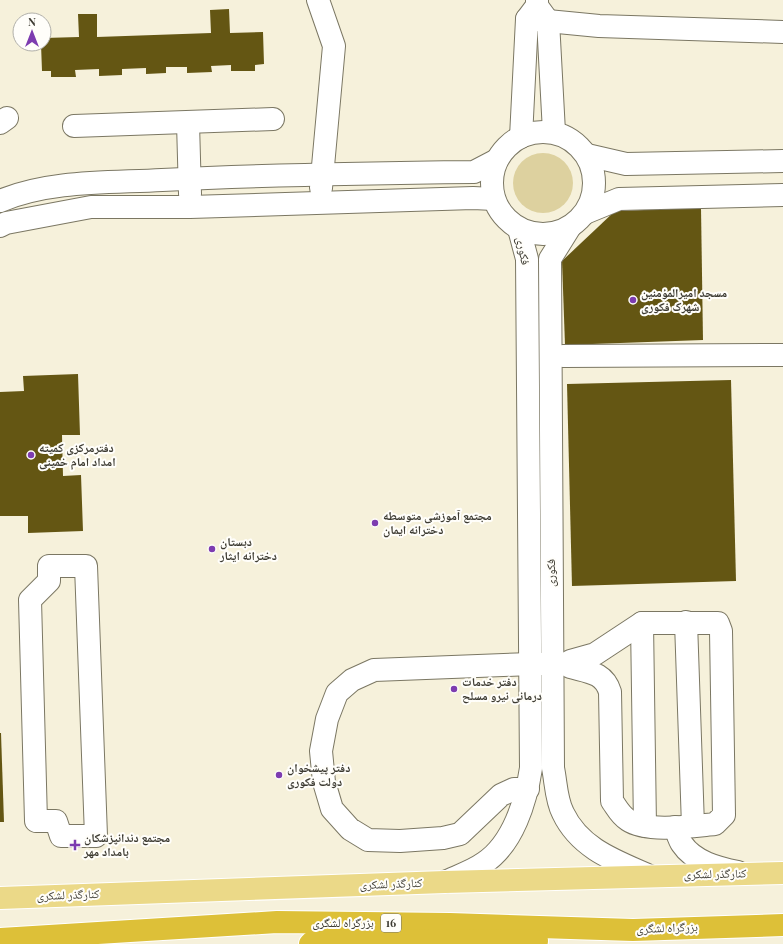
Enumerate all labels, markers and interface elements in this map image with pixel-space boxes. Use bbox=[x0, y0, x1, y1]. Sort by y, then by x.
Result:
north arrow bbox=[12, 12, 52, 52]
text: N bbox=[28, 14, 36, 29]
street label: فکوری bbox=[514, 236, 534, 266]
place label: مسجد امیرالمؤمنین شهرک فکوری bbox=[641, 284, 728, 315]
marker: مسجد امیرالمؤمنین شهرک فکوری bbox=[628, 295, 638, 305]
place label: دفترمرکزی کمیته امداد امام خمینی bbox=[39, 439, 116, 470]
marker: دفترمرکزی کمیته امداد امام خمینی bbox=[26, 450, 36, 460]
place label: مجتمع آموزشی متوسطه دخترانه ایمان bbox=[383, 507, 492, 538]
marker: مجتمع آموزشی متوسطه دخترانه ایمان bbox=[370, 518, 380, 528]
place label: دبستان دخترانه ایثار bbox=[219, 533, 277, 563]
marker: دبستان دخترانه ایثار bbox=[207, 544, 217, 554]
street label: فکوری bbox=[542, 559, 558, 587]
place label: دفتر خدمات درمانی نیرو مسلح bbox=[462, 673, 542, 704]
marker: دفتر خدمات درمانی نیرو مسلح bbox=[449, 684, 459, 694]
place label: دفتر پیشخوان دولت فکوری bbox=[287, 759, 350, 790]
marker: دفتر پیشخوان دولت فکوری bbox=[274, 770, 284, 780]
place label: مجتمع دندانپزشکان بامداد مهر bbox=[83, 829, 170, 859]
marker: مجتمع دندانپزشکان بامداد مهر bbox=[69, 839, 81, 851]
street label: کنارگذر لشکری bbox=[683, 864, 746, 882]
street label: کنارگذر لشکری bbox=[359, 874, 423, 892]
street label: کنارگذر لشکری bbox=[36, 885, 100, 903]
street label: بزرگراه لشگری bbox=[312, 914, 374, 930]
road number: 16 bbox=[381, 914, 401, 932]
street label: بزرگراه لشگری bbox=[636, 918, 698, 936]

